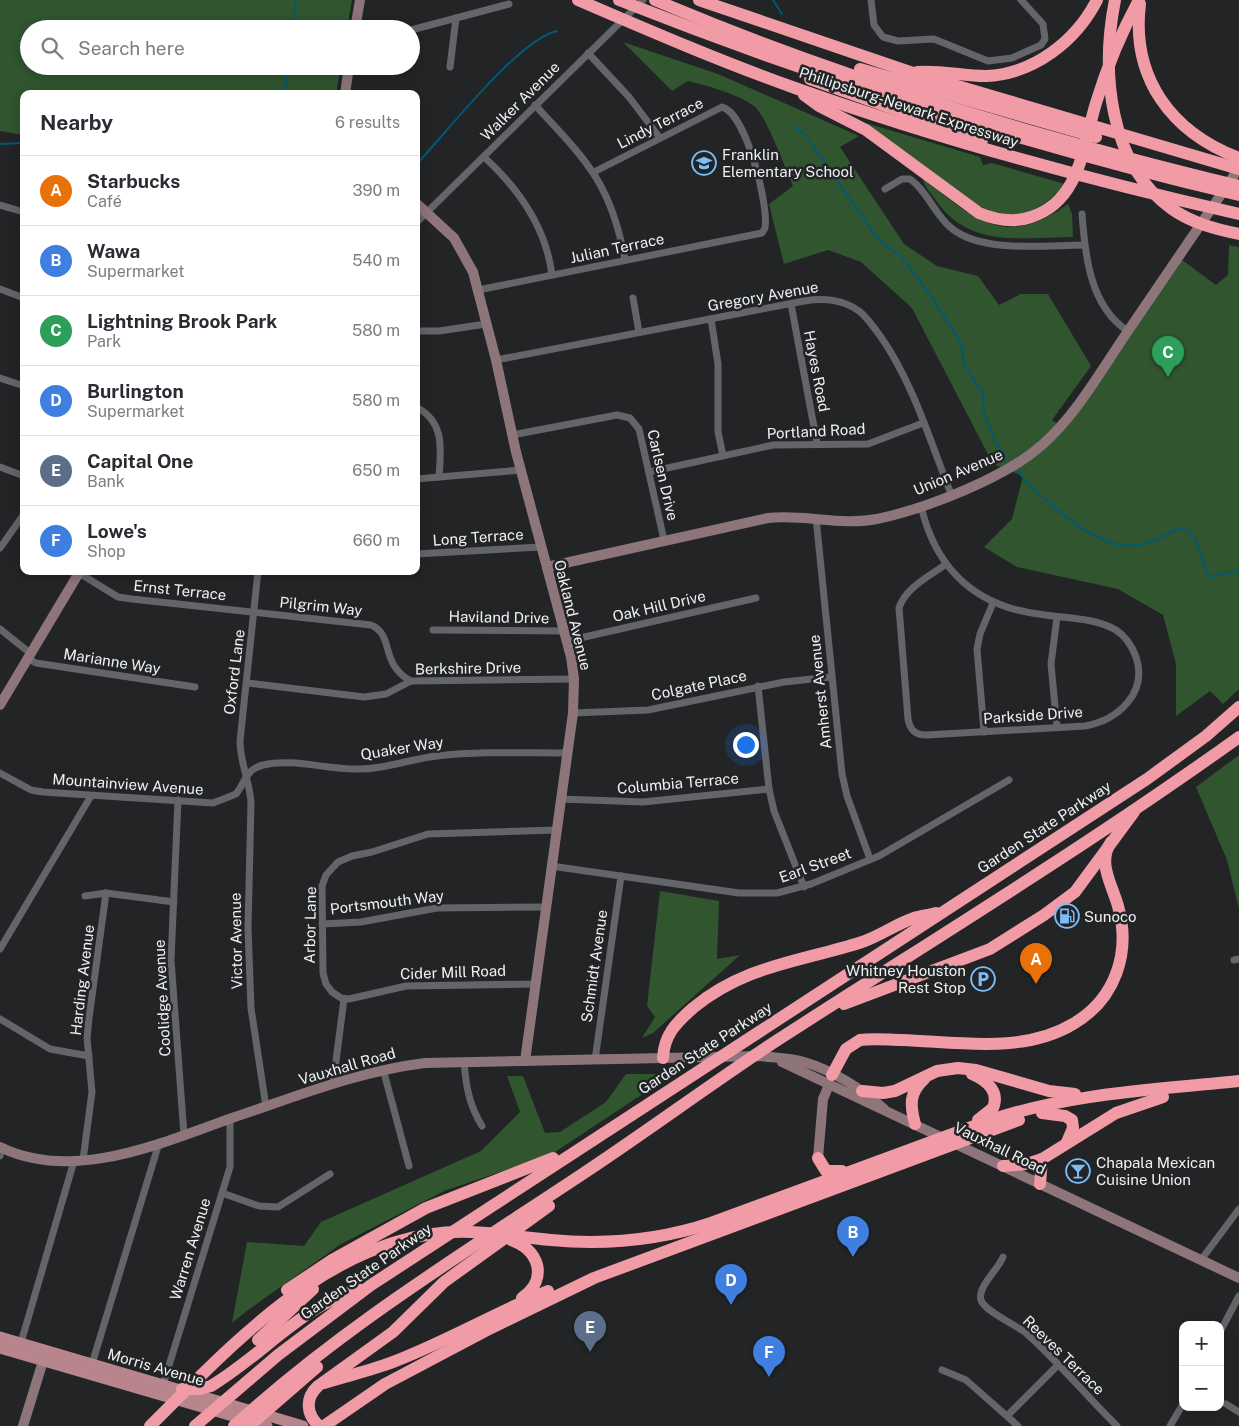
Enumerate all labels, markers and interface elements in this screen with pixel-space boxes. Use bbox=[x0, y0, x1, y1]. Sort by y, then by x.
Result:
search box bbox=[20, 20, 420, 75]
icon: search bbox=[38, 34, 66, 62]
text: Search here bbox=[78, 37, 185, 59]
street label: Walker Avenue bbox=[477, 58, 563, 144]
street label: Phillipsburg-Newark Expressway bbox=[797, 63, 1021, 151]
street label: Lindy Terrace bbox=[614, 94, 706, 152]
text: Nearby bbox=[40, 110, 113, 135]
text: 6 results bbox=[335, 113, 400, 132]
place label: Franklin Elementary School bbox=[722, 146, 854, 180]
school or university icon: Franklin Elementary School bbox=[691, 150, 717, 176]
text: Starbucks bbox=[87, 170, 180, 192]
text: A bbox=[50, 181, 62, 200]
text: 390 m bbox=[353, 181, 400, 200]
text: Café bbox=[87, 192, 122, 211]
street label: Julian Terrace bbox=[568, 230, 666, 266]
text: Wawa bbox=[87, 240, 140, 262]
text: B bbox=[51, 251, 61, 270]
text: 540 m bbox=[352, 251, 400, 270]
text: Supermarket bbox=[87, 262, 184, 281]
street label: Gregory Avenue bbox=[706, 278, 820, 314]
text: Lightning Brook Park bbox=[87, 310, 277, 332]
text: C bbox=[50, 321, 62, 340]
text: 580 m bbox=[352, 321, 400, 340]
street label: Hayes Road bbox=[801, 329, 833, 413]
text: Park bbox=[87, 332, 121, 351]
pin: C bbox=[1152, 336, 1184, 377]
text: Burlington bbox=[87, 380, 184, 402]
text: D bbox=[50, 391, 62, 410]
text: 580 m bbox=[352, 391, 400, 410]
text: Supermarket bbox=[87, 402, 184, 421]
street label: Portland Road bbox=[766, 420, 866, 442]
street label: Carlsen Drive bbox=[644, 428, 682, 522]
street label: Union Avenue bbox=[911, 446, 1005, 498]
text: Capital One bbox=[87, 450, 193, 472]
text: E bbox=[51, 461, 61, 480]
text: 650 m bbox=[352, 461, 400, 480]
text: Bank bbox=[87, 472, 125, 491]
text: Lowe's bbox=[87, 520, 147, 542]
street label: Long Terrace bbox=[432, 525, 524, 549]
text: F bbox=[51, 531, 61, 550]
text: 660 m bbox=[353, 531, 400, 550]
text: Shop bbox=[87, 542, 126, 561]
street label: Oakland Avenue bbox=[551, 558, 595, 672]
street label: Ernst Terrace bbox=[133, 577, 227, 603]
street label: Oak Hill Drive bbox=[611, 587, 707, 625]
street label: Pilgrim Way bbox=[279, 593, 363, 619]
street label: Haviland Drive bbox=[448, 608, 550, 626]
street label: Oxford Lane bbox=[220, 628, 248, 716]
street label: Amherst Avenue bbox=[806, 634, 834, 750]
street label: Marianne Way bbox=[62, 645, 162, 677]
street label: Berkshire Drive bbox=[415, 659, 521, 677]
street label: Colgate Place bbox=[650, 667, 748, 703]
street label: Parkside Drive bbox=[983, 703, 1083, 727]
your location bbox=[733, 732, 759, 758]
street label: Quaker Way bbox=[359, 733, 445, 763]
street label: Columbia Terrace bbox=[616, 769, 740, 797]
street label: Mountainview Avenue bbox=[52, 770, 204, 798]
street label: Garden State Parkway bbox=[974, 777, 1114, 877]
street label: Earl Street bbox=[777, 844, 853, 886]
street label: Arbor Lane bbox=[301, 886, 319, 964]
street label: Portsmouth Way bbox=[329, 887, 445, 917]
street label: Victor Avenue bbox=[227, 892, 245, 990]
fuel station icon: Sunoco bbox=[1054, 903, 1080, 929]
place label: Sunoco bbox=[1084, 908, 1137, 925]
street label: Schmidt Avenue bbox=[578, 909, 610, 1023]
street label: Harding Avenue bbox=[67, 924, 97, 1036]
street label: Coolidge Avenue bbox=[150, 939, 174, 1057]
pin: A bbox=[1020, 943, 1052, 984]
street label: Cider Mill Road bbox=[400, 962, 506, 982]
place label: Whitney Houston Rest Stop bbox=[846, 962, 966, 996]
parking icon: Whitney Houston Rest Stop bbox=[970, 966, 996, 992]
street label: Garden State Parkway bbox=[635, 998, 775, 1098]
street label: Vauxhall Road bbox=[297, 1044, 397, 1088]
street label: Vauxhall Road bbox=[951, 1118, 1049, 1178]
place label: Chapala Mexican Cuisine Union bbox=[1096, 1154, 1215, 1188]
bar icon: Chapala Mexican Cuisine Union bbox=[1065, 1158, 1091, 1184]
street label: Warren Avenue bbox=[166, 1196, 214, 1302]
pin: B bbox=[837, 1216, 869, 1257]
street label: Garden State Parkway bbox=[297, 1219, 435, 1323]
pin: D bbox=[715, 1264, 747, 1305]
pin: E bbox=[574, 1311, 606, 1352]
street label: Reeves Terrace bbox=[1020, 1312, 1108, 1398]
map controls bbox=[1179, 1321, 1224, 1411]
button: + bbox=[1179, 1321, 1224, 1366]
pin: F bbox=[753, 1336, 785, 1377]
street label: Morris Avenue bbox=[106, 1345, 206, 1389]
button: − bbox=[1179, 1366, 1224, 1411]

